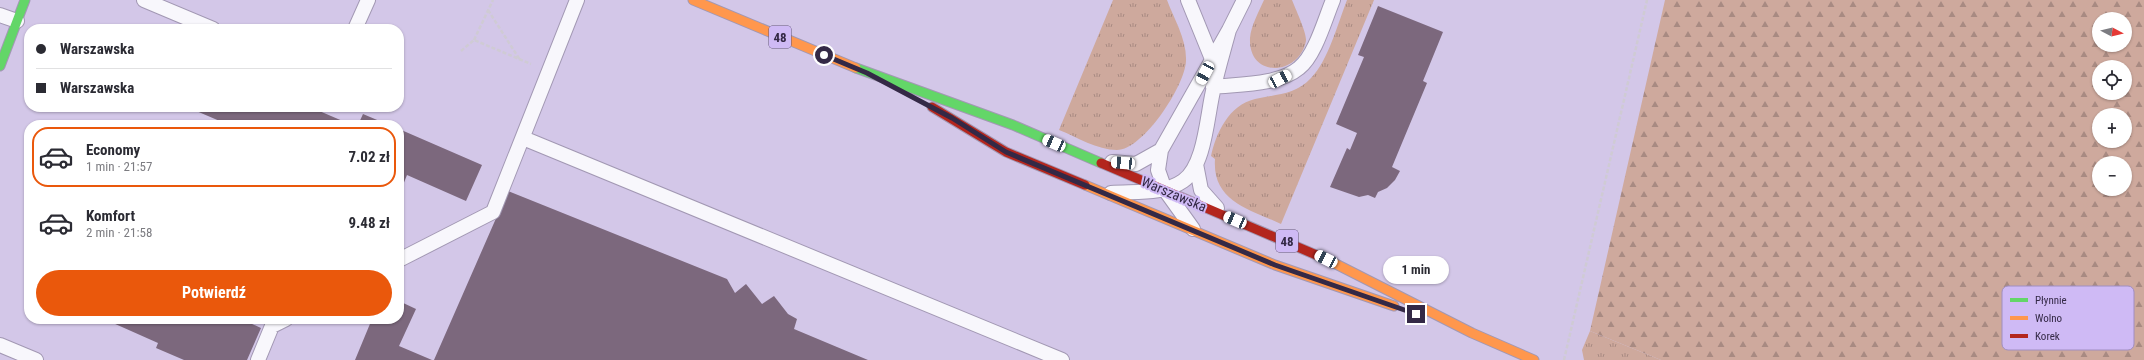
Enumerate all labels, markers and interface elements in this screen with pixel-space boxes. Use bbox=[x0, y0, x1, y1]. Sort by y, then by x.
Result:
north arrow bbox=[2092, 12, 2132, 52]
map controls bbox=[2092, 12, 2132, 196]
road number: 48 bbox=[769, 26, 791, 48]
text: Warszawska bbox=[60, 40, 134, 58]
route start bbox=[815, 46, 833, 64]
car bbox=[1194, 60, 1216, 86]
button: locate bbox=[2092, 60, 2132, 100]
car bbox=[1267, 68, 1293, 90]
text: Warszawska bbox=[60, 79, 134, 97]
button: + bbox=[2092, 108, 2132, 148]
car bbox=[1041, 133, 1067, 153]
icon: car bbox=[38, 139, 74, 175]
text: Economy bbox=[86, 141, 140, 159]
text: 7.02 zł bbox=[348, 148, 390, 166]
car bbox=[1111, 156, 1135, 170]
button: − bbox=[2092, 156, 2132, 196]
text: 1 min · 21:57 bbox=[86, 159, 152, 174]
street label: Warszawska bbox=[1139, 173, 1209, 215]
icon: car bbox=[38, 205, 74, 241]
text: Komfort bbox=[86, 207, 135, 225]
car bbox=[1222, 210, 1248, 230]
text: 9.48 zł bbox=[348, 214, 390, 232]
text: 2 min · 21:58 bbox=[86, 225, 152, 240]
road number: 48 bbox=[1276, 230, 1298, 252]
car bbox=[1313, 248, 1339, 270]
callout: 1 min bbox=[1383, 256, 1449, 284]
text: 1 min bbox=[1402, 262, 1430, 277]
button: Potwierdź bbox=[36, 270, 392, 316]
legend bbox=[2002, 286, 2134, 350]
text: Płynnie bbox=[2035, 294, 2067, 307]
route end bbox=[1407, 305, 1425, 323]
text: Wolno bbox=[2035, 312, 2063, 325]
text: Korek bbox=[2035, 330, 2060, 343]

